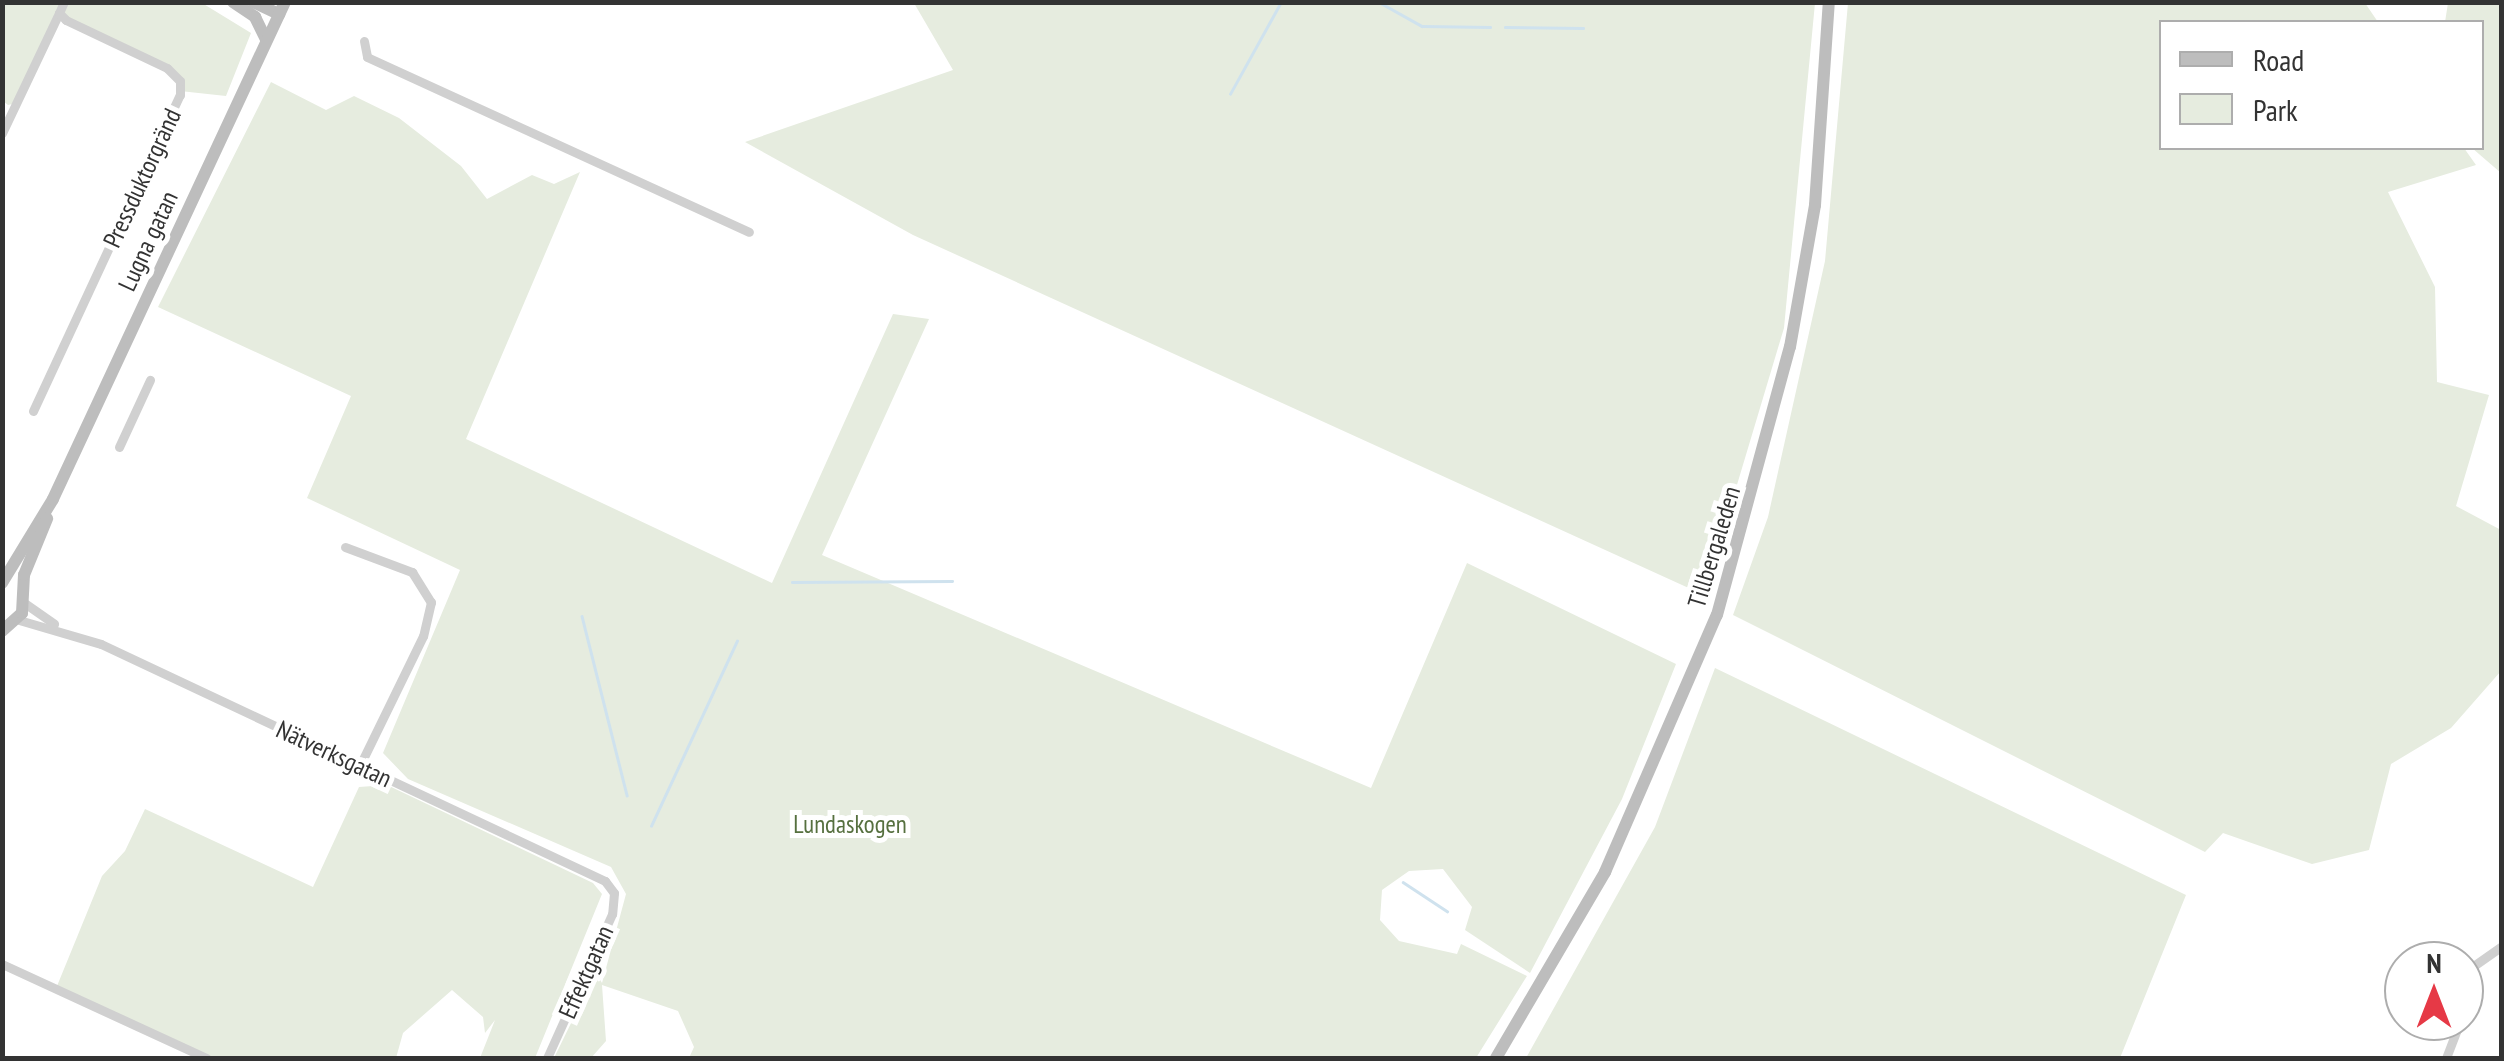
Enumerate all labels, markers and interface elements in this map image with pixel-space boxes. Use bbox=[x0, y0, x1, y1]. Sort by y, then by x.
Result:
legend bbox=[2159, 20, 2484, 150]
text: Road bbox=[2253, 40, 2304, 79]
text: Park bbox=[2253, 90, 2298, 129]
street label: Pressduktorgränd bbox=[97, 104, 187, 252]
street label: Lugna gatan bbox=[112, 186, 184, 296]
street label: Tillbergaleden bbox=[1681, 483, 1747, 611]
street label: Nätverksgatan bbox=[272, 714, 396, 794]
park label: Lundaskogen bbox=[793, 809, 907, 839]
street label: Effektgatan bbox=[552, 921, 620, 1023]
north arrow bbox=[2384, 941, 2484, 1041]
text: N bbox=[2426, 944, 2442, 981]

